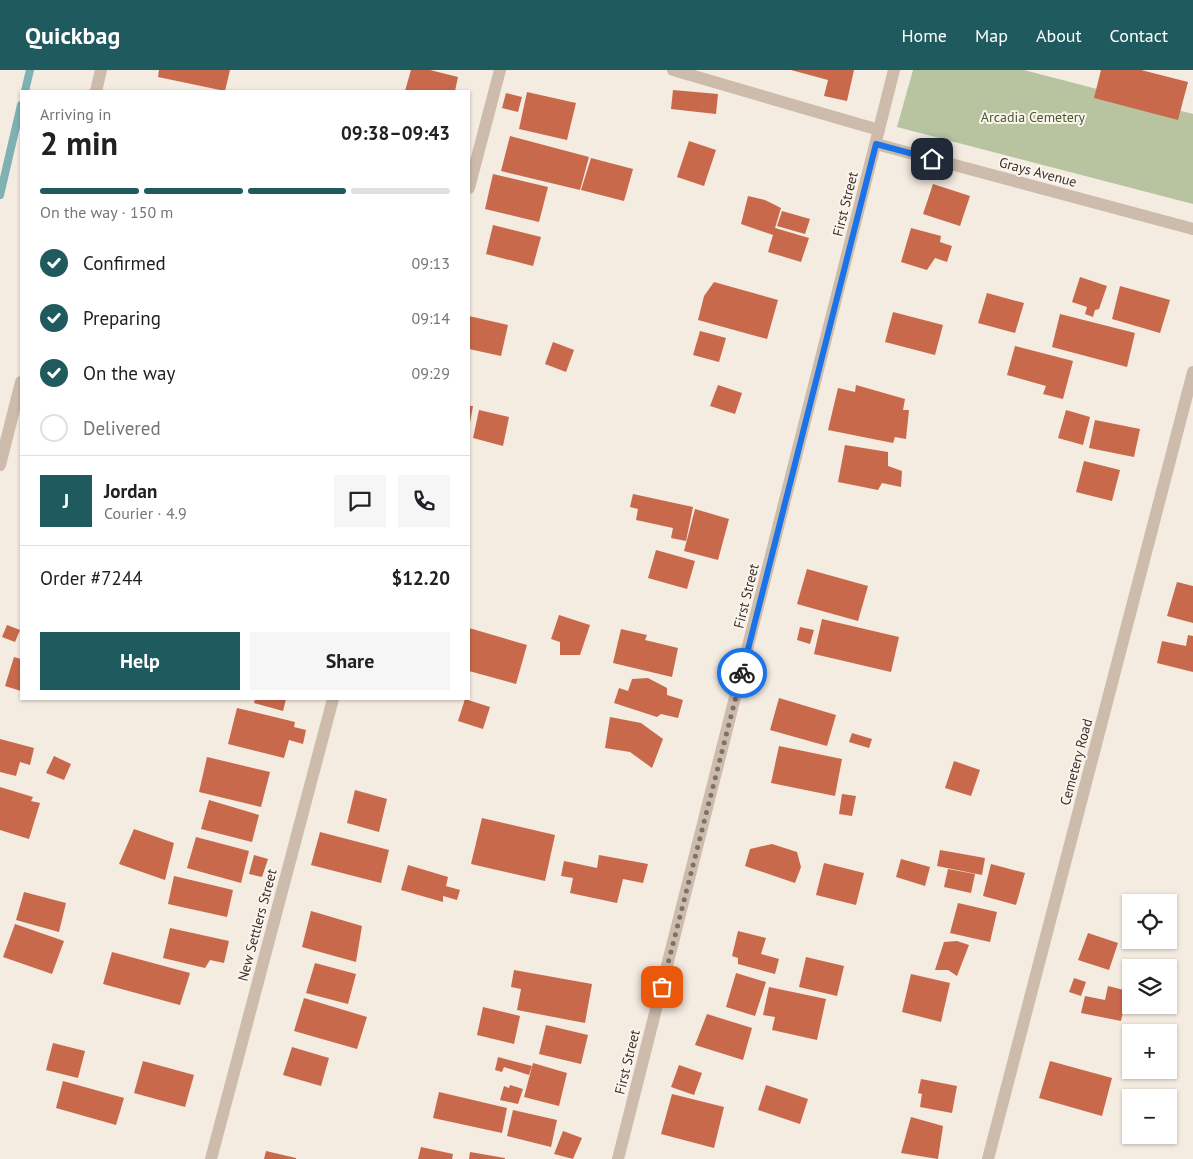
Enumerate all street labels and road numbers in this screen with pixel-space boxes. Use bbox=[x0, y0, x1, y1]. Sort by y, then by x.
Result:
street label: Grays Avenue bbox=[997, 153, 1079, 191]
street label: First Street bbox=[828, 170, 862, 238]
street label: First Street bbox=[729, 562, 763, 630]
street label: Cemetery Road bbox=[1056, 717, 1096, 807]
street label: New Settlers Street bbox=[233, 867, 281, 983]
street label: First Street bbox=[610, 1028, 644, 1096]

